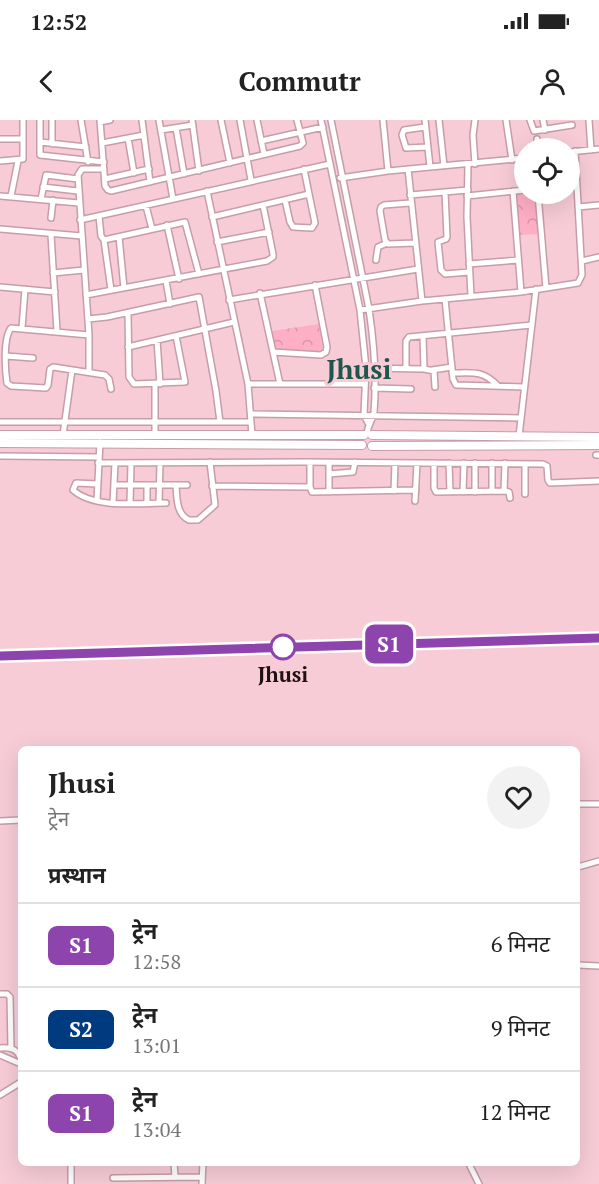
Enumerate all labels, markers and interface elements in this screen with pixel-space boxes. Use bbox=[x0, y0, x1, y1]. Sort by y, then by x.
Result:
text: 12:52 bbox=[30, 7, 87, 36]
text: Commutr bbox=[238, 63, 361, 99]
icon: back bbox=[30, 65, 63, 98]
icon: person bbox=[536, 65, 569, 98]
map controls bbox=[514, 138, 580, 204]
button: locate bbox=[514, 138, 580, 204]
district label: Jhusi bbox=[326, 351, 392, 387]
line badge: S1 bbox=[362, 624, 416, 664]
text: S1 bbox=[377, 630, 401, 658]
marker: Jhusi bbox=[270, 634, 296, 660]
place label: Jhusi bbox=[258, 660, 308, 688]
text: Jhusi bbox=[48, 764, 116, 801]
button: heart bbox=[487, 766, 550, 829]
text: ट्रेन bbox=[48, 805, 69, 832]
text: प्रस्थान bbox=[48, 860, 106, 889]
text: ट्रेन bbox=[132, 916, 157, 945]
text: 6 मिनट bbox=[491, 929, 550, 958]
text: S1 bbox=[69, 931, 93, 959]
text: 12:58 bbox=[132, 948, 181, 975]
text: ट्रेन bbox=[132, 1000, 157, 1029]
text: 9 मिनट bbox=[491, 1013, 550, 1042]
text: S2 bbox=[69, 1015, 93, 1043]
text: 13:01 bbox=[132, 1032, 181, 1059]
text: ट्रेन bbox=[132, 1084, 157, 1113]
text: 12 मिनट bbox=[479, 1097, 550, 1126]
text: S1 bbox=[69, 1099, 93, 1127]
text: 13:04 bbox=[132, 1116, 181, 1143]

